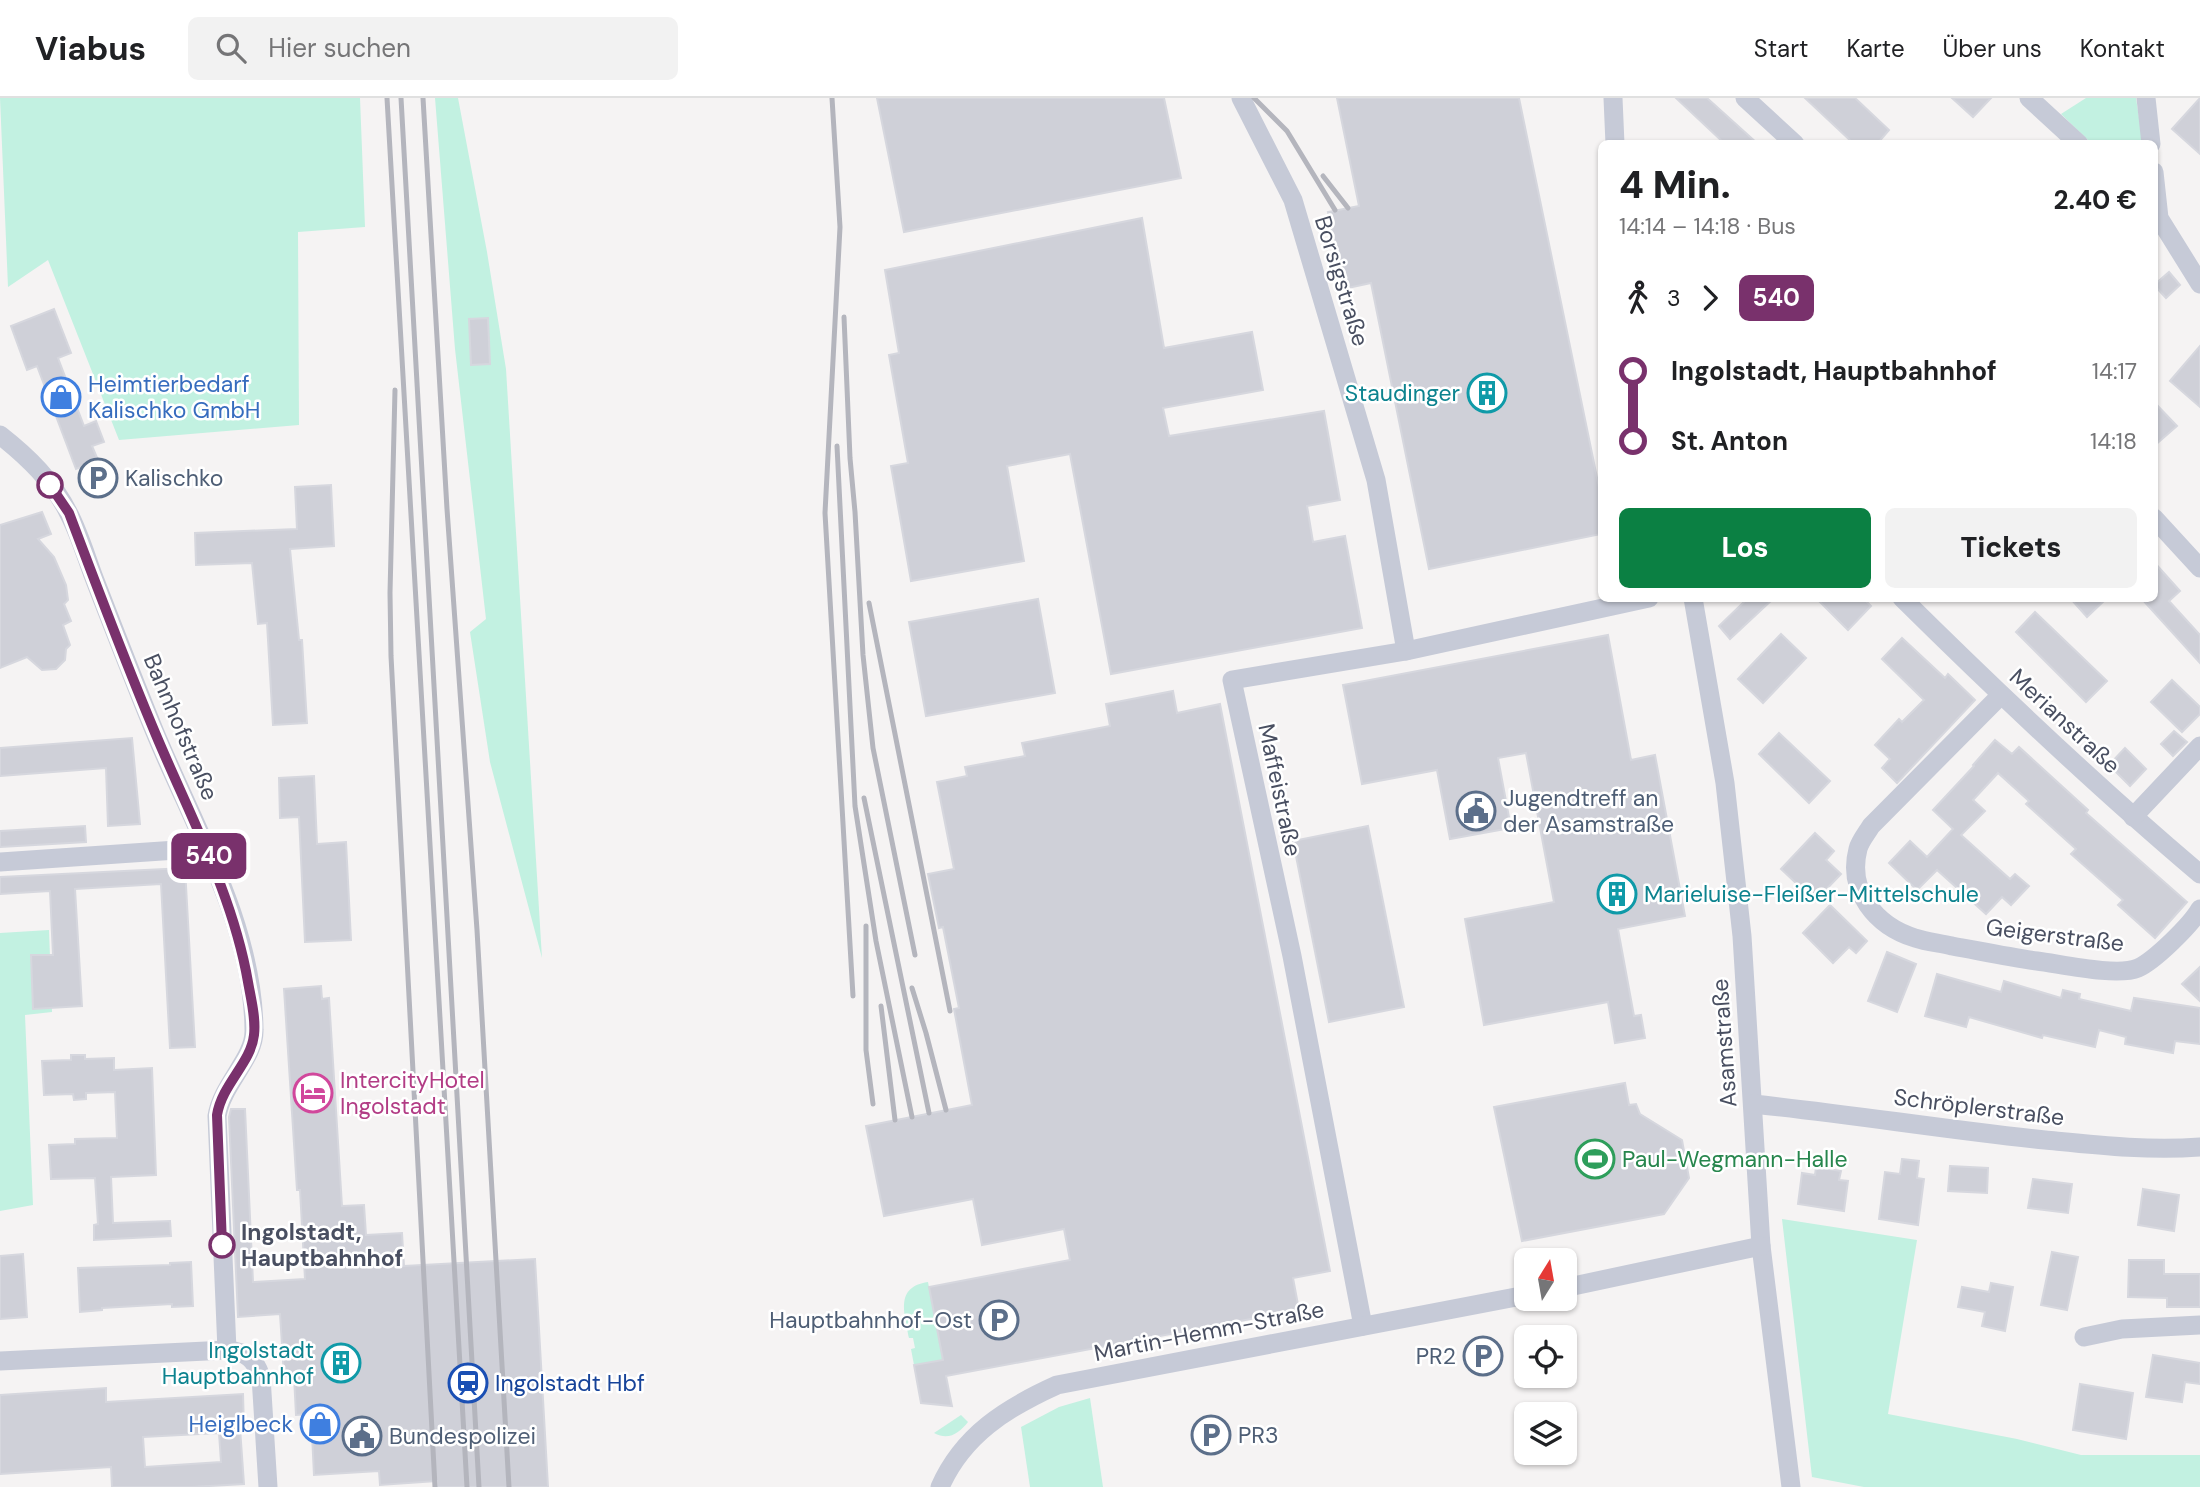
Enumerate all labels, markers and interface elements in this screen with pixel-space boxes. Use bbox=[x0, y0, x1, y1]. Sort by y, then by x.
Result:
search box bbox=[188, 17, 678, 80]
text: Viabus bbox=[35, 27, 146, 70]
icon: search bbox=[212, 29, 250, 67]
text: Hier suchen bbox=[268, 31, 411, 65]
text: Start bbox=[1754, 33, 1808, 64]
text: Karte bbox=[1846, 33, 1905, 64]
text: Über uns bbox=[1943, 33, 2042, 64]
text: Kontakt bbox=[2080, 33, 2165, 64]
text: 4 Min. bbox=[1619, 160, 1730, 210]
text: 2.40 € bbox=[2054, 183, 2137, 217]
text: 14:14 – 14:18 · Bus bbox=[1619, 211, 1796, 241]
street label: Borsigstraße bbox=[1308, 212, 1376, 350]
icon: walk bbox=[1619, 279, 1657, 317]
icon: forward bbox=[1691, 279, 1729, 317]
text: 540 bbox=[1753, 282, 1800, 313]
text: 3 bbox=[1667, 283, 1681, 313]
text: Ingolstadt, Hauptbahnhof bbox=[1671, 354, 1997, 388]
text: 14:17 bbox=[2092, 356, 2137, 386]
place label: Heimtierbedarf Kalischko GmbH bbox=[88, 369, 261, 425]
building icon: Staudinger bbox=[1466, 372, 1508, 414]
shop icon: Heimtierbedarf Kalischko GmbH bbox=[40, 376, 82, 418]
place label: Staudinger bbox=[1345, 378, 1460, 408]
text: St. Anton bbox=[1671, 424, 1788, 458]
text: 14:18 bbox=[2090, 426, 2137, 456]
parking icon: Kalischko bbox=[77, 457, 119, 499]
place label: Kalischko bbox=[125, 463, 223, 493]
unlabelled marker bbox=[37, 472, 63, 498]
button: Los bbox=[1619, 508, 1871, 588]
button: Tickets bbox=[1885, 508, 2137, 588]
street label: Bahnhofstraße bbox=[137, 649, 225, 805]
street label: Merianstraße bbox=[2003, 662, 2127, 780]
street label: Maffeistraße bbox=[1251, 721, 1309, 859]
place label: Jugendtreff an der Asamstraße bbox=[1503, 783, 1674, 839]
public building icon: Jugendtreff an der Asamstraße bbox=[1455, 790, 1497, 832]
line badge: 540 bbox=[169, 833, 249, 879]
text: 540 bbox=[185, 840, 233, 871]
building icon: Marieluise-Fleißer-Mittelschule bbox=[1596, 873, 1638, 915]
place label: Marieluise-Fleißer-Mittelschule bbox=[1644, 879, 1979, 909]
street label: Geigerstraße bbox=[1984, 912, 2126, 958]
street label: Asamstraße bbox=[1705, 978, 1743, 1108]
place label: IntercityHotel Ingolstadt bbox=[340, 1065, 485, 1121]
hotel icon: IntercityHotel Ingolstadt bbox=[292, 1072, 334, 1114]
street label: Schröplerstraße bbox=[1892, 1082, 2066, 1132]
sports icon: Paul-Wegmann-Halle bbox=[1574, 1138, 1616, 1180]
place label: Paul-Wegmann-Halle bbox=[1622, 1144, 1847, 1174]
place label: Ingolstadt, Hauptbahnhof bbox=[241, 1217, 403, 1273]
marker: Ingolstadt, Hauptbahnhof bbox=[209, 1232, 235, 1258]
north arrow bbox=[1514, 1248, 1577, 1311]
map controls bbox=[1514, 1248, 1577, 1465]
street label: Martin-Hemm-Straße bbox=[1091, 1294, 1327, 1368]
parking icon: Hauptbahnhof-Ost bbox=[978, 1299, 1020, 1341]
place label: Hauptbahnhof-Ost bbox=[769, 1305, 972, 1335]
button: locate bbox=[1514, 1325, 1577, 1388]
place label: Ingolstadt Hauptbahnhof bbox=[162, 1335, 314, 1391]
parking icon: PR2 bbox=[1462, 1335, 1504, 1377]
place label: PR2 bbox=[1416, 1341, 1456, 1371]
building icon: Ingolstadt Hauptbahnhof bbox=[320, 1342, 362, 1384]
station icon: Ingolstadt Hbf bbox=[447, 1362, 489, 1404]
place label: Ingolstadt Hbf bbox=[495, 1368, 645, 1398]
button: layers bbox=[1514, 1402, 1577, 1465]
shop icon: Heiglbeck bbox=[299, 1403, 341, 1445]
place label: Heiglbeck bbox=[189, 1409, 293, 1439]
parking icon: PR3 bbox=[1190, 1414, 1232, 1456]
public building icon: Bundespolizei bbox=[341, 1415, 383, 1457]
place label: PR3 bbox=[1238, 1420, 1279, 1450]
place label: Bundespolizei bbox=[389, 1421, 536, 1451]

